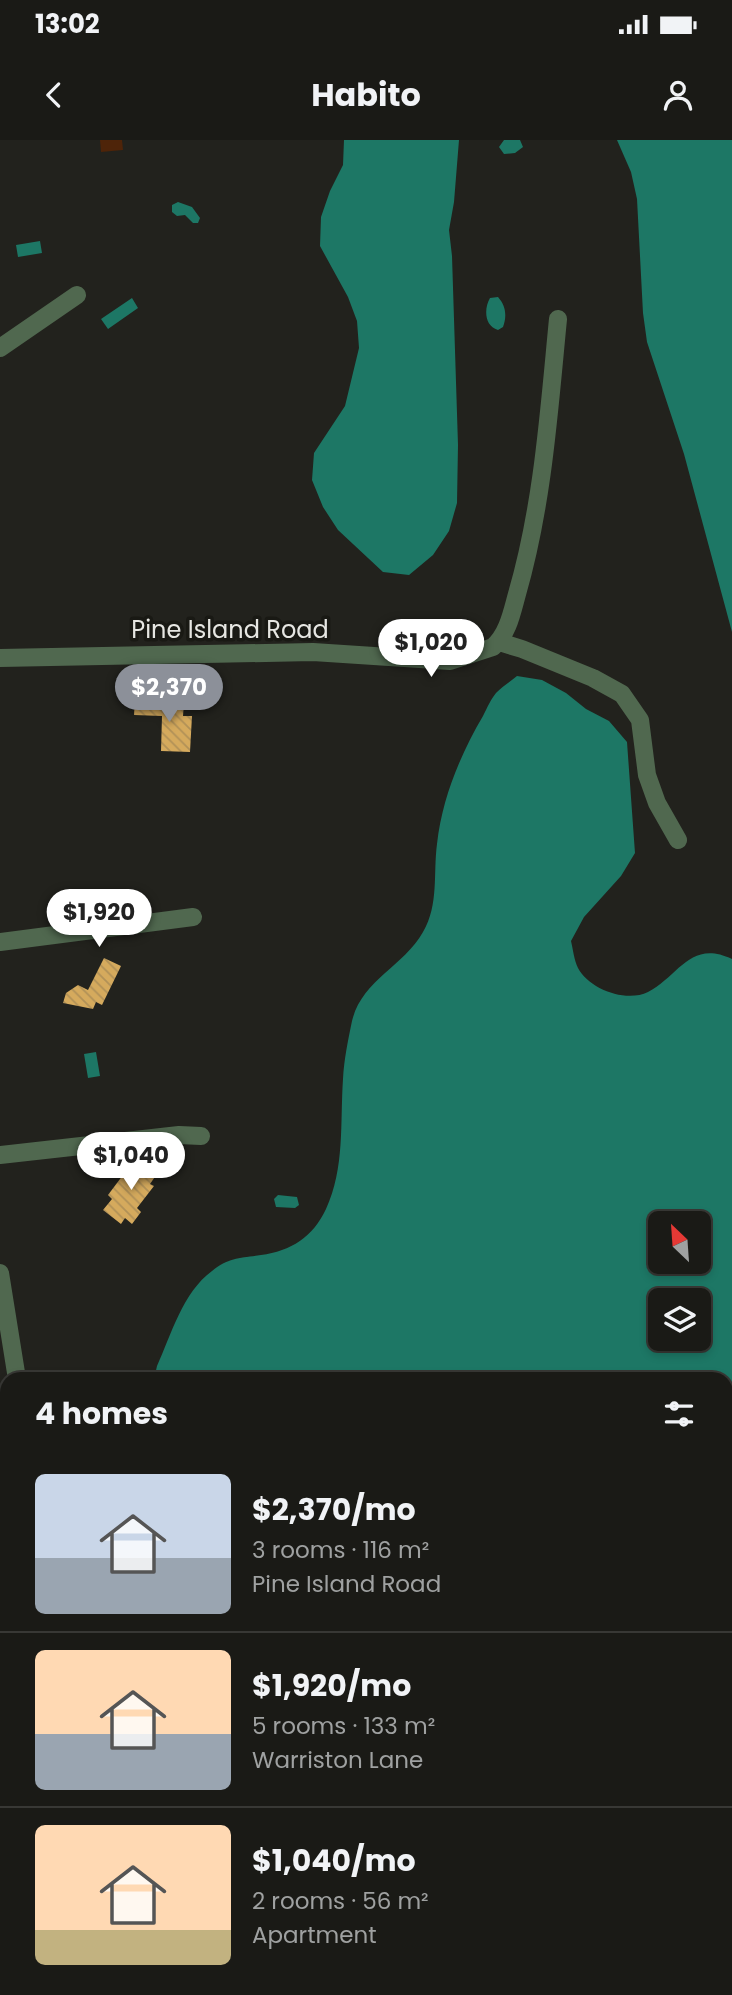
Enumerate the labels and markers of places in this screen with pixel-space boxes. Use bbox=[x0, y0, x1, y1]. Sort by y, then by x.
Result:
pin: $1,020 bbox=[374, 620, 488, 679]
pin: $2,370 bbox=[112, 664, 226, 724]
pin: $1,920 bbox=[42, 890, 156, 949]
pin: $1,040 bbox=[74, 1132, 188, 1192]

